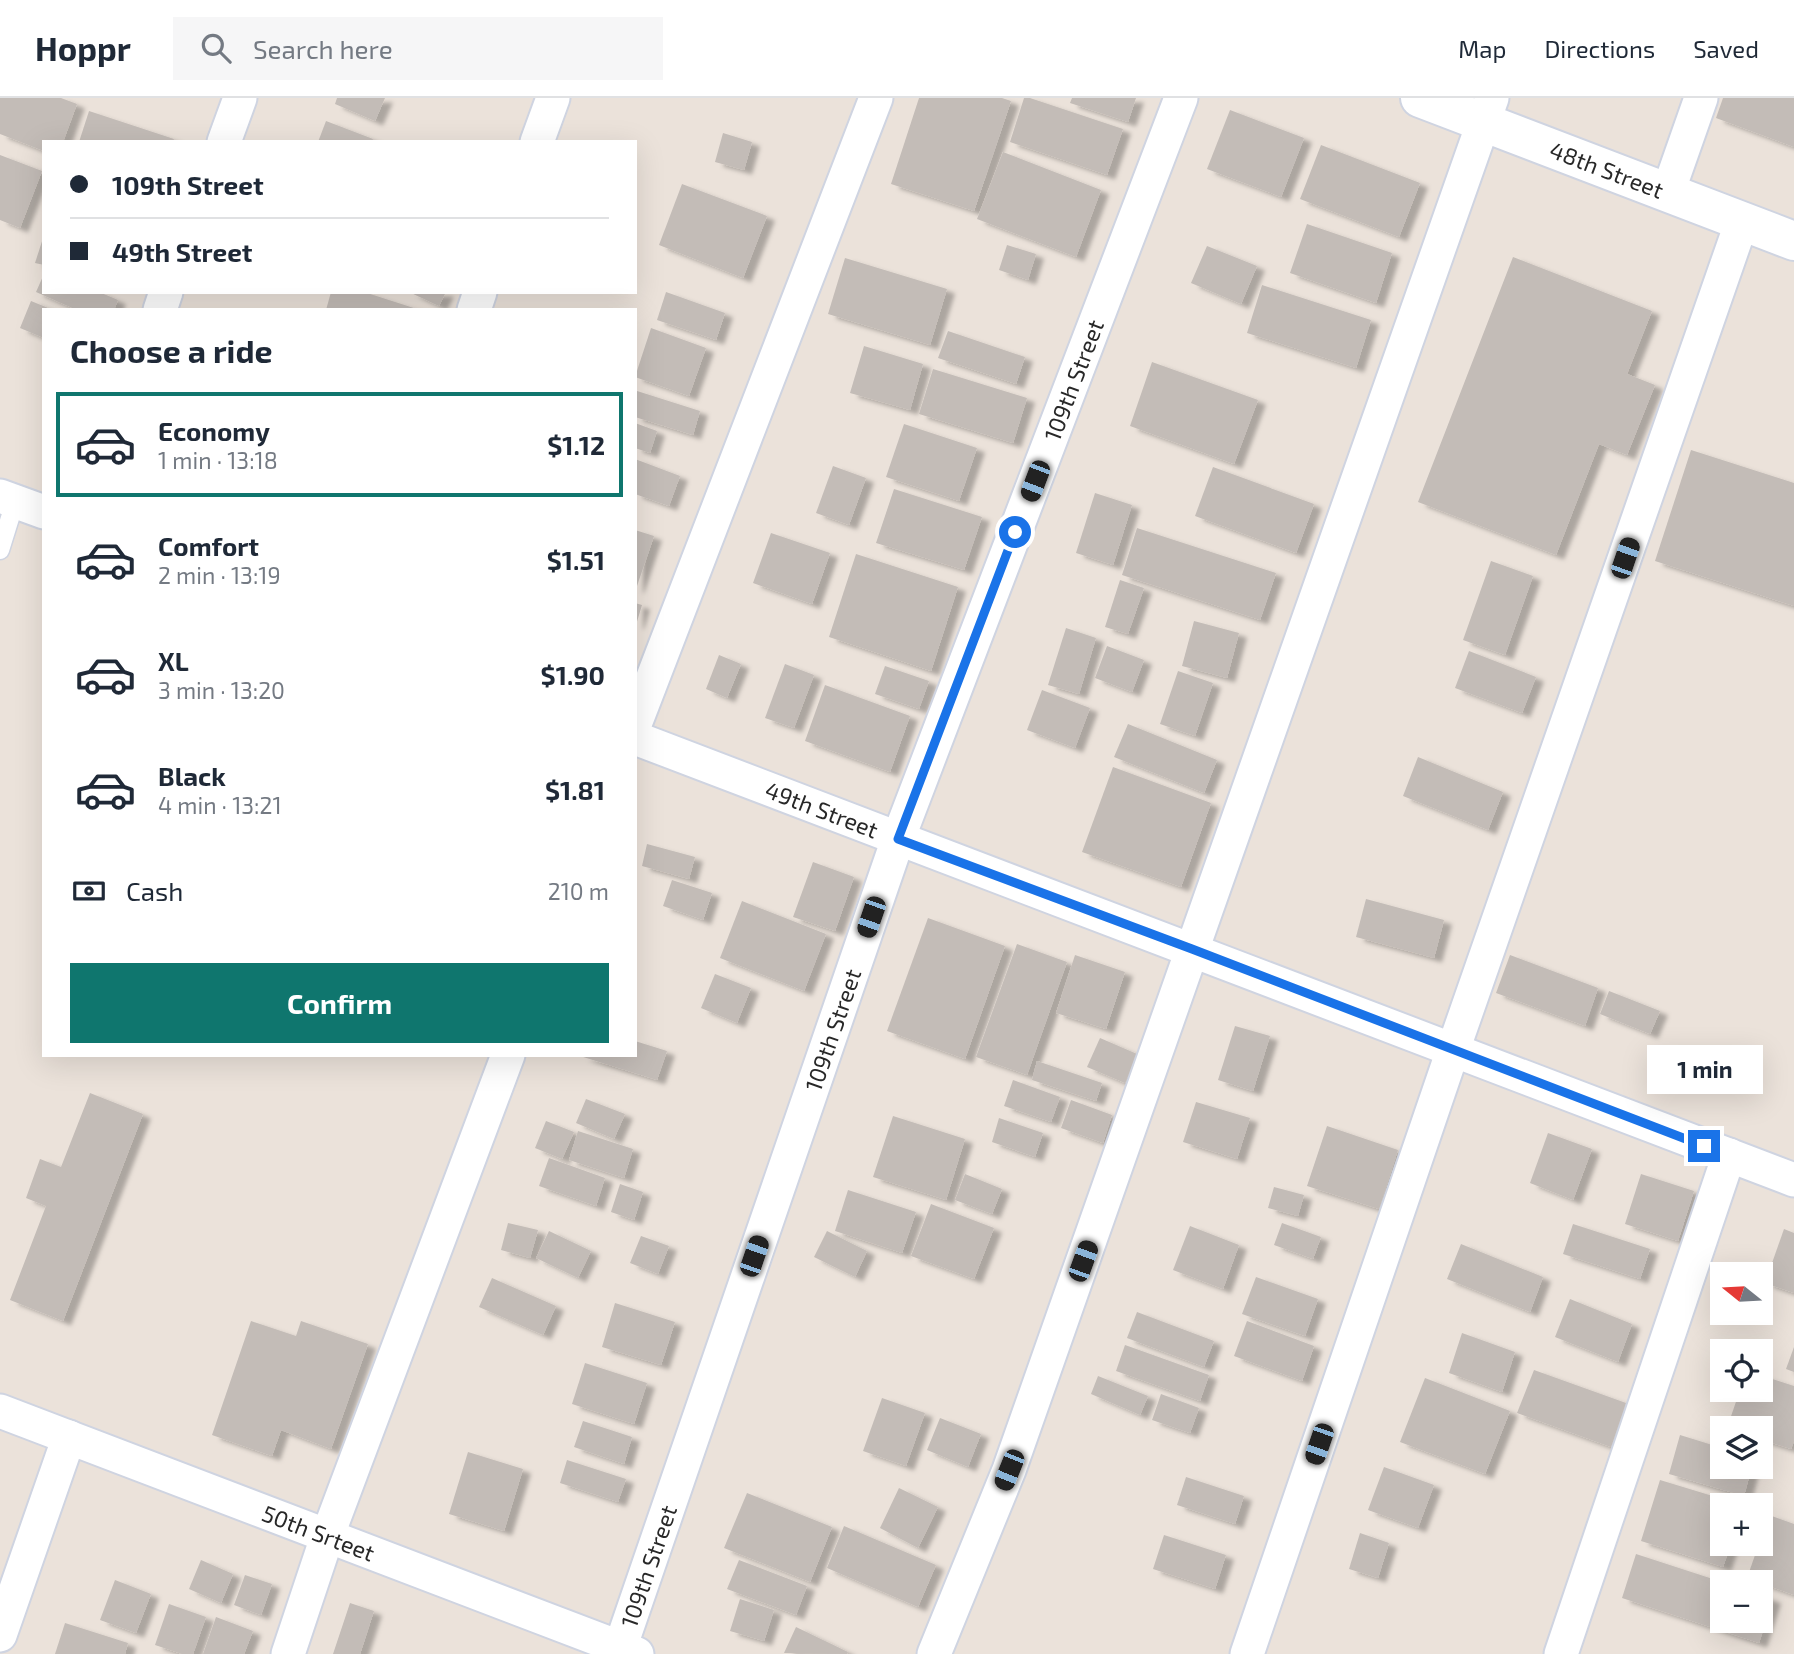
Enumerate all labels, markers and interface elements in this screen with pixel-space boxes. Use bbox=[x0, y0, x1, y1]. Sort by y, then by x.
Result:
search box bbox=[173, 17, 663, 80]
text: Hoppr bbox=[35, 28, 131, 68]
icon: search bbox=[197, 29, 235, 67]
text: Search here bbox=[253, 33, 393, 64]
text: Map bbox=[1458, 34, 1506, 63]
text: Directions bbox=[1544, 34, 1655, 63]
text: Saved bbox=[1693, 34, 1759, 63]
street label: 48th Street bbox=[1546, 135, 1668, 204]
text: 109th Street bbox=[112, 169, 264, 200]
text: 49th Street bbox=[112, 236, 253, 267]
street label: 109th Street bbox=[1037, 315, 1109, 445]
text: Choose a ride bbox=[70, 331, 273, 369]
icon: car bbox=[74, 413, 137, 476]
text: Economy bbox=[158, 415, 270, 446]
text: $1.12 bbox=[547, 429, 605, 460]
text: 1 min · 13:18 bbox=[158, 446, 278, 474]
car bbox=[1018, 458, 1053, 504]
route start bbox=[999, 516, 1031, 548]
icon: car bbox=[74, 528, 137, 591]
text: Comfort bbox=[158, 530, 259, 561]
car bbox=[1609, 535, 1642, 581]
text: $1.51 bbox=[547, 544, 605, 575]
text: 2 min · 13:19 bbox=[158, 561, 281, 589]
icon: car bbox=[74, 643, 137, 706]
text: XL bbox=[158, 645, 189, 676]
text: $1.90 bbox=[541, 659, 605, 690]
text: 3 min · 13:20 bbox=[158, 676, 285, 704]
icon: car bbox=[74, 758, 137, 821]
text: Black bbox=[158, 760, 226, 791]
text: $1.81 bbox=[545, 774, 605, 805]
street label: 49th Street bbox=[762, 775, 882, 844]
text: 4 min · 13:21 bbox=[158, 791, 282, 819]
icon: cash bbox=[70, 872, 108, 910]
text: Cash bbox=[126, 875, 183, 906]
text: 210 m bbox=[548, 877, 609, 905]
car bbox=[855, 894, 888, 940]
button: Confirm bbox=[70, 963, 609, 1043]
street label: 109th Street bbox=[799, 965, 866, 1095]
callout: 1 min bbox=[1646, 1044, 1762, 1094]
text: 1 min bbox=[1677, 1055, 1733, 1083]
route end bbox=[1688, 1130, 1720, 1162]
car bbox=[738, 1233, 771, 1279]
car bbox=[1066, 1238, 1101, 1284]
north arrow bbox=[1710, 1262, 1773, 1325]
map controls bbox=[1710, 1262, 1773, 1633]
button: locate bbox=[1710, 1339, 1773, 1402]
button: layers bbox=[1710, 1416, 1773, 1479]
car bbox=[1303, 1421, 1336, 1467]
car bbox=[992, 1447, 1027, 1493]
button: + bbox=[1710, 1493, 1773, 1556]
street label: 50th Srteet bbox=[259, 1498, 379, 1567]
street label: 109th Street bbox=[614, 1501, 682, 1631]
button: − bbox=[1710, 1570, 1773, 1633]

